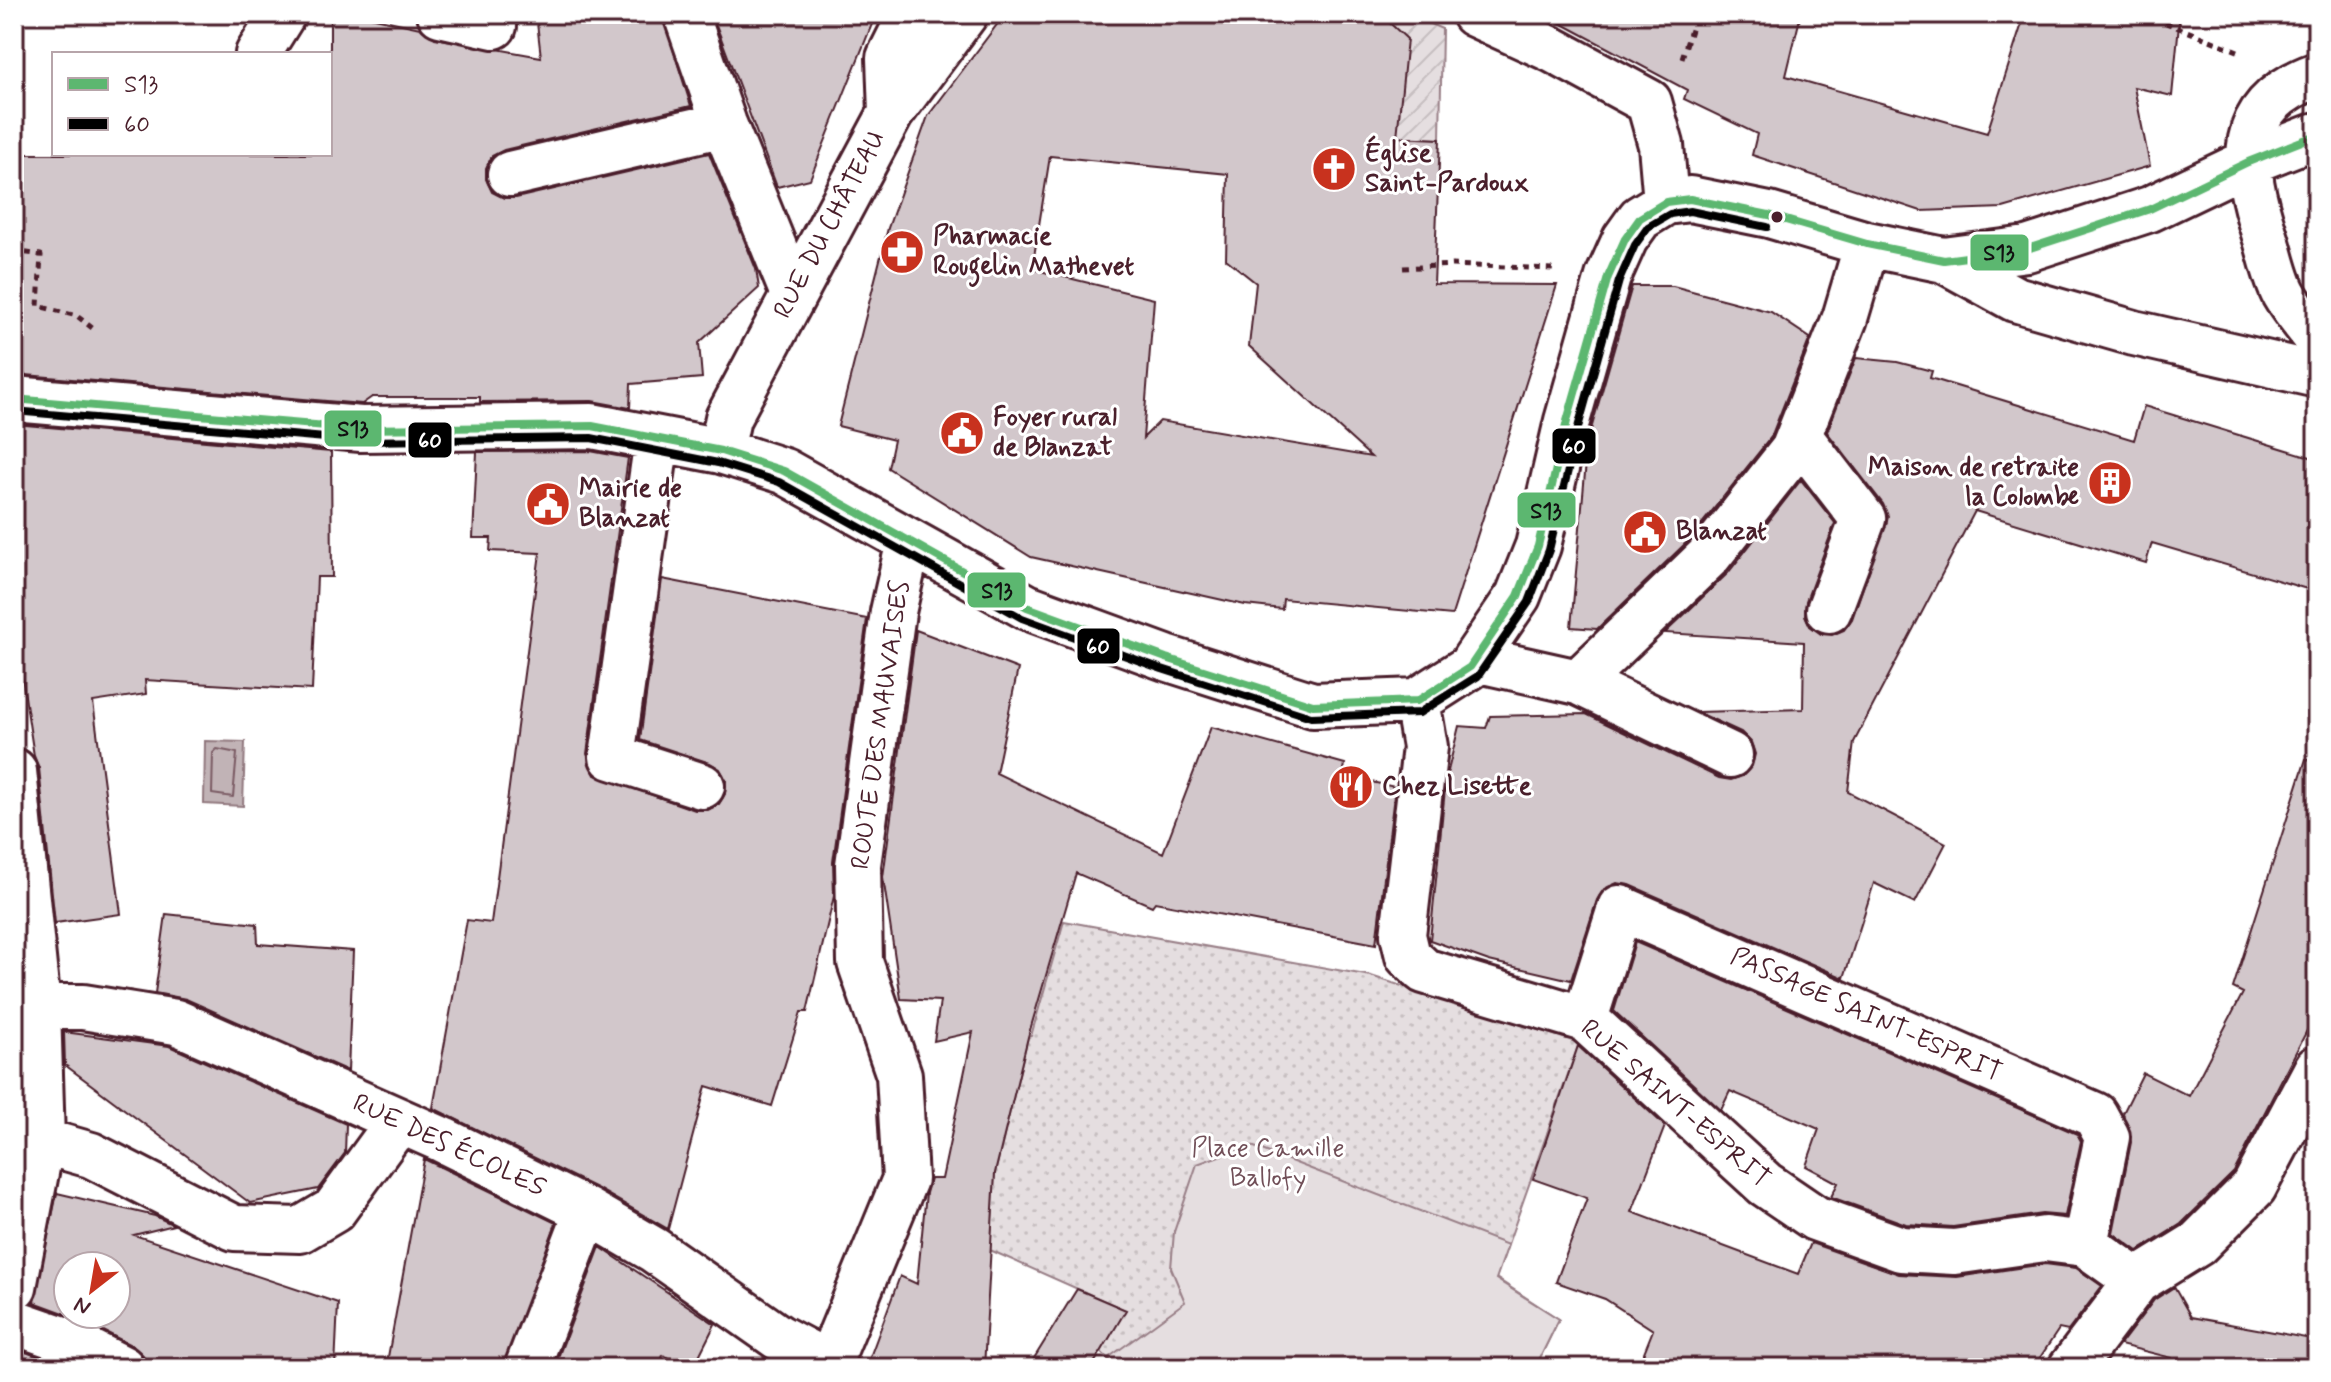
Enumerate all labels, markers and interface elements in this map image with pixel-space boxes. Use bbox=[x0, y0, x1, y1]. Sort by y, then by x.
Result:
legend bbox=[52, 52, 332, 156]
text: S13 bbox=[124, 70, 158, 101]
text: 60 bbox=[124, 110, 150, 141]
street label: RUE DU CHÂTEAU bbox=[766, 125, 894, 325]
place label: Église Saint-Pardoux bbox=[1365, 135, 1530, 201]
church icon: Église Saint-Pardoux bbox=[1310, 145, 1358, 193]
unlabelled marker bbox=[1769, 209, 1785, 225]
place label: Pharmacie Rougelin Mathevet bbox=[933, 220, 1135, 287]
pharmacy icon: Pharmacie Rougelin Mathevet bbox=[878, 228, 926, 276]
line badge: S13 bbox=[1969, 233, 2030, 272]
text: S13 bbox=[1983, 240, 2015, 268]
place label: Foyer rural de Blanzat bbox=[993, 401, 1117, 465]
line badge: S13 bbox=[323, 409, 383, 448]
public building icon: Foyer rural de Blanzat bbox=[938, 409, 986, 457]
text: S13 bbox=[337, 416, 369, 444]
line badge: 60 bbox=[407, 421, 453, 459]
line badge: 60 bbox=[1551, 427, 1597, 465]
text: 60 bbox=[418, 428, 442, 456]
text: 60 bbox=[1562, 434, 1586, 462]
place label: Maison de retraite la Colombe bbox=[1868, 451, 2079, 515]
building icon: Maison de retraite la Colombe bbox=[2086, 459, 2134, 507]
place label: Mairie de Blanzat bbox=[579, 472, 682, 536]
public building icon: Mairie de Blanzat bbox=[524, 480, 572, 528]
line badge: S13 bbox=[1516, 491, 1577, 529]
text: S13 bbox=[1530, 498, 1562, 526]
public building icon: Blanzat bbox=[1621, 508, 1669, 556]
place label: Blanzat bbox=[1676, 515, 1767, 549]
line badge: S13 bbox=[966, 571, 1027, 609]
street label: ROUTE DES MAUVAISES bbox=[844, 578, 918, 872]
text: S13 bbox=[981, 578, 1013, 606]
line badge: 60 bbox=[1076, 627, 1121, 665]
text: 60 bbox=[1086, 634, 1110, 662]
restaurant icon: Chez Lisette bbox=[1327, 763, 1375, 811]
place label: Chez Lisette bbox=[1382, 770, 1532, 804]
street label: PASSAGE SAINT-ESPRIT bbox=[1725, 940, 2007, 1090]
street label: RUE SAINT-ESPRIT bbox=[1573, 1012, 1777, 1196]
street label: RUE DES ÉCOLES bbox=[347, 1085, 552, 1206]
park label: Place Camille Ballofy bbox=[1191, 1132, 1345, 1196]
north arrow bbox=[52, 1250, 132, 1330]
text: N bbox=[69, 1290, 96, 1321]

